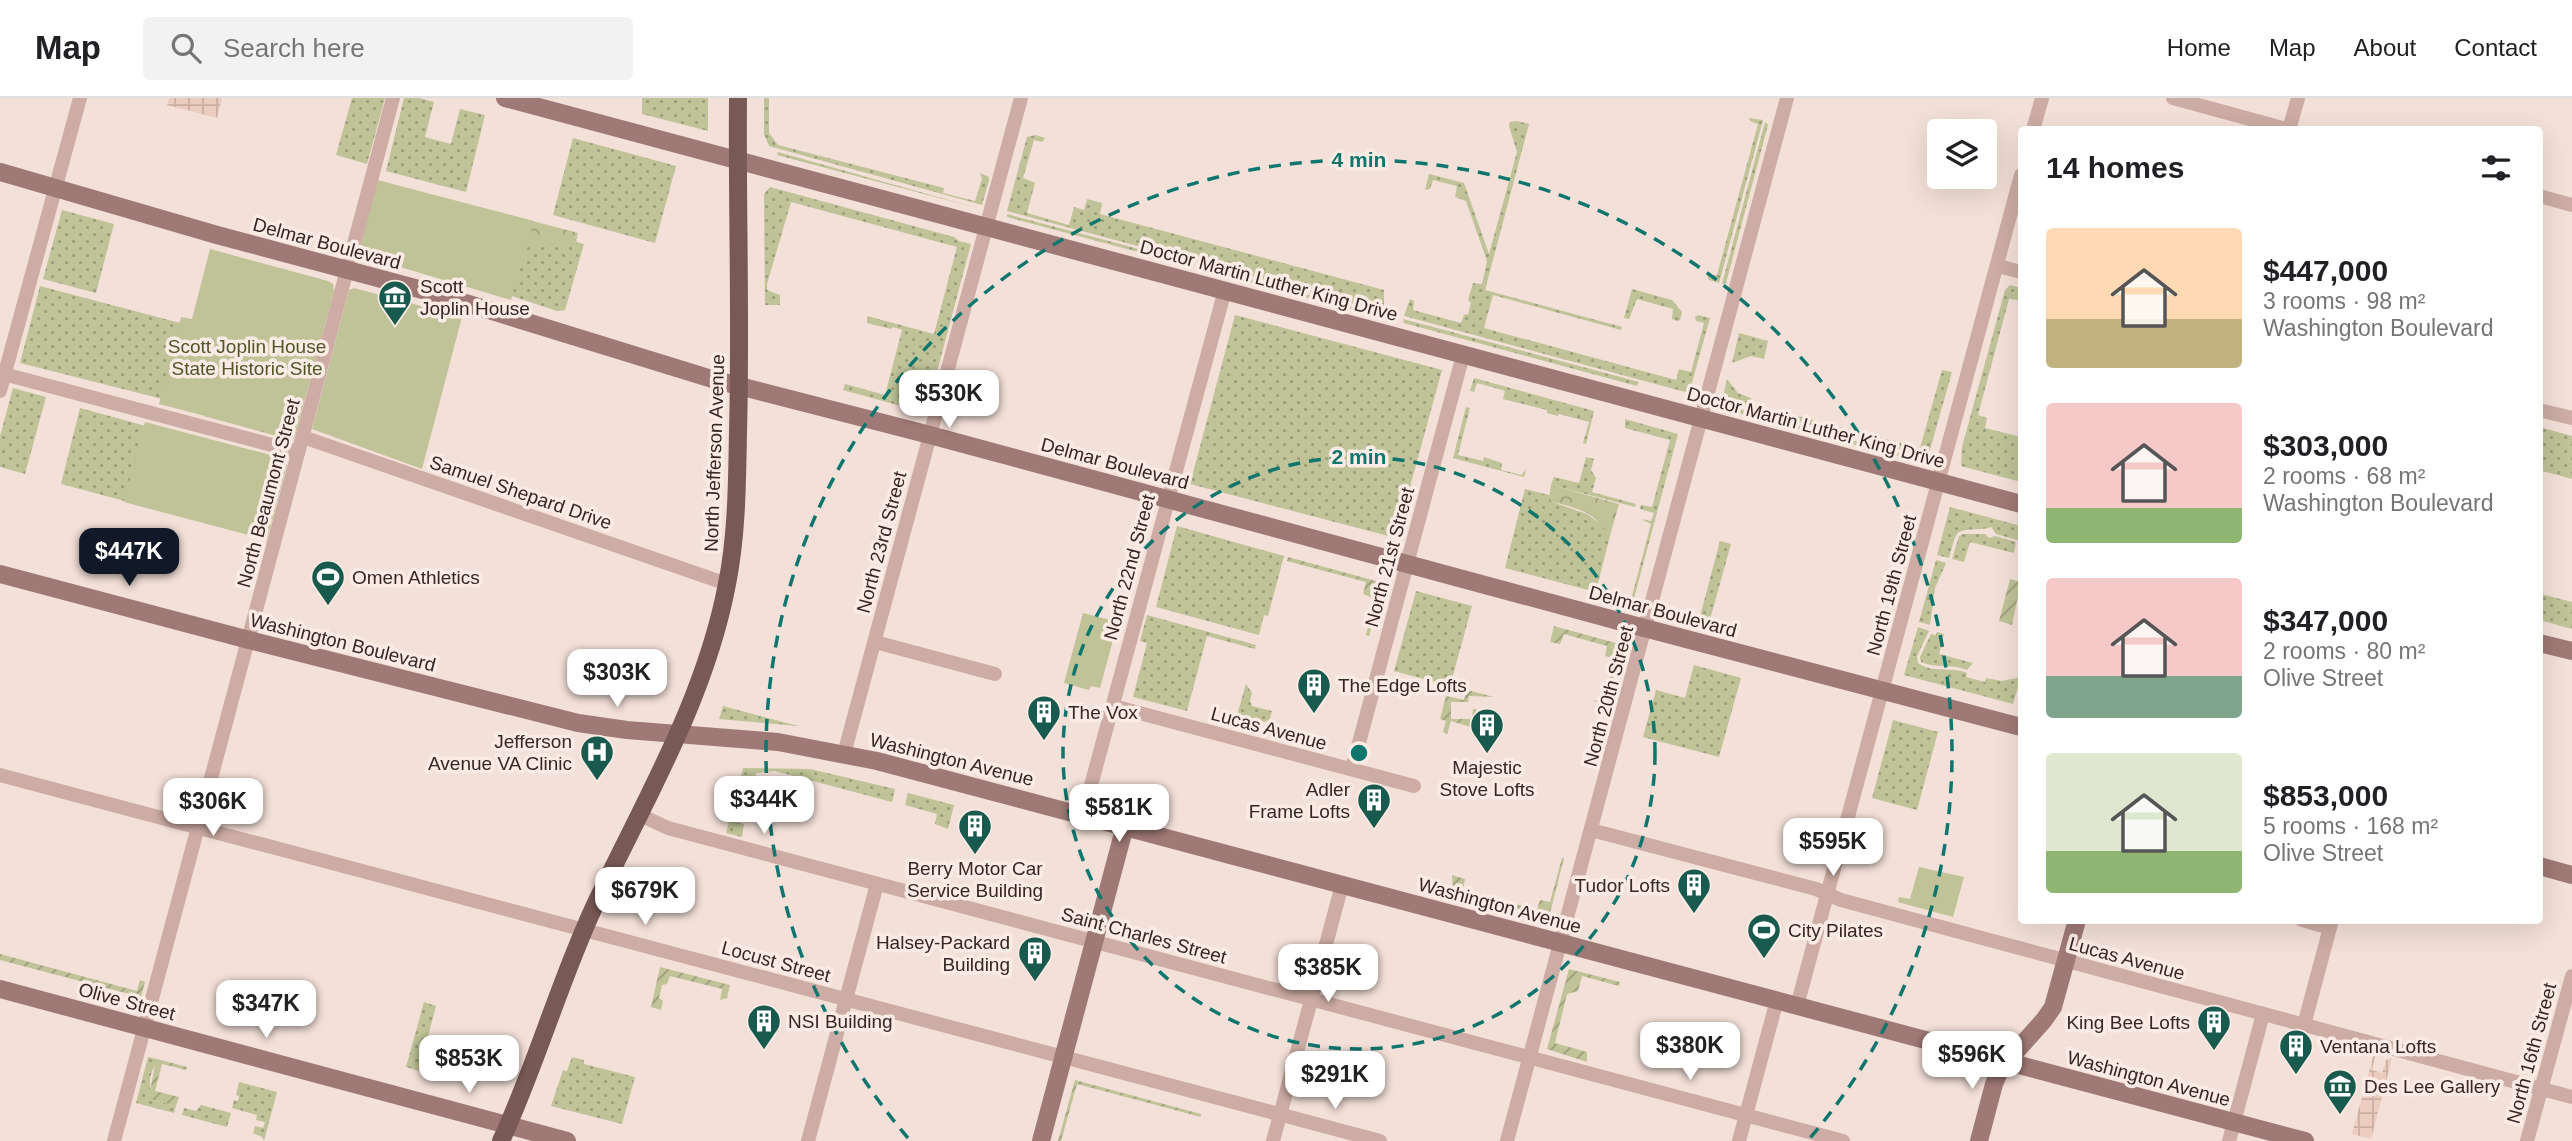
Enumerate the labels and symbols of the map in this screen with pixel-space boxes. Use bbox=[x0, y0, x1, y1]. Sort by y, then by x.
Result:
text: 4 min bbox=[1332, 148, 1386, 171]
street label: Delmar Boulevard bbox=[251, 214, 403, 273]
street label: Doctor Martin Luther King Drive bbox=[1138, 236, 1400, 325]
place label: Scott Joplin House bbox=[420, 276, 530, 319]
museum icon: Scott Joplin House bbox=[376, 278, 414, 327]
park label: Scott Joplin House State Historic Site bbox=[168, 336, 326, 379]
street label: North Jefferson Avenue bbox=[701, 354, 728, 552]
pin: $530K bbox=[900, 370, 998, 430]
street label: Doctor Martin Luther King Drive bbox=[1685, 383, 1947, 472]
street label: North Beaumont Street bbox=[233, 396, 304, 590]
street label: Delmar Boulevard bbox=[1039, 434, 1191, 493]
text: 2 min bbox=[1332, 445, 1386, 468]
street label: Samuel Shepard Drive bbox=[427, 451, 615, 534]
street label: North 23rd Street bbox=[852, 468, 911, 615]
street label: North 21st Street bbox=[1361, 484, 1418, 629]
street label: North 22nd Street bbox=[1100, 491, 1159, 642]
street label: North 19th Street bbox=[1863, 512, 1921, 658]
pin: $447K bbox=[80, 528, 178, 588]
sports icon: Omen Athletics bbox=[309, 558, 347, 607]
place label: Omen Athletics bbox=[352, 567, 480, 588]
street label: Delmar Boulevard bbox=[1587, 582, 1739, 641]
street label: Washington Boulevard bbox=[248, 609, 438, 676]
street label: North 20th Street bbox=[1580, 623, 1638, 769]
pin: $303K bbox=[568, 650, 666, 709]
building icon: The Edge Lofts bbox=[1295, 666, 1333, 715]
place label: The Edge Lofts bbox=[1338, 675, 1467, 696]
building icon: The Vox bbox=[1025, 693, 1063, 742]
place label: The Vox bbox=[1068, 702, 1138, 723]
street label: Lucas Avenue bbox=[1209, 703, 1329, 754]
building icon: Majestic Stove Lofts bbox=[1468, 706, 1506, 755]
street label: Washington Avenue bbox=[868, 729, 1036, 790]
place label: Jefferson Avenue VA Clinic bbox=[428, 731, 572, 774]
hospital icon: Jefferson Avenue VA Clinic bbox=[578, 733, 616, 782]
centre of rings bbox=[1347, 741, 1371, 765]
place label: Majestic Stove Lofts bbox=[1439, 757, 1535, 800]
pin: $344K bbox=[715, 776, 813, 836]
pin: $306K bbox=[164, 778, 262, 838]
place label: Adler Frame Lofts bbox=[1249, 779, 1351, 822]
building icon: Adler Frame Lofts bbox=[1355, 781, 1393, 830]
pin: $581K bbox=[1070, 784, 1168, 844]
building icon: Berry Motor Car Service Building bbox=[956, 807, 994, 856]
pin: $595K bbox=[1784, 818, 1882, 878]
place label: Berry Motor Car Service Building bbox=[907, 858, 1043, 901]
building icon: Tudor Lofts bbox=[1675, 866, 1713, 915]
pin: $679K bbox=[596, 868, 694, 927]
street label: Washington Avenue bbox=[1416, 874, 1584, 937]
place label: Tudor Lofts bbox=[1575, 875, 1670, 896]
street label: Saint Charles Street bbox=[1059, 903, 1229, 968]
sports icon: City Pilates bbox=[1745, 911, 1783, 960]
place label: City Pilates bbox=[1788, 920, 1883, 941]
place label: Halsey-Packard Building bbox=[876, 932, 1010, 975]
street label: Lucas Avenue bbox=[2067, 933, 2187, 984]
building icon: Halsey-Packard Building bbox=[1016, 934, 1054, 983]
street label: Locust Street bbox=[719, 937, 833, 986]
pin: $385K bbox=[1279, 944, 1377, 1004]
street label: Olive Street bbox=[76, 978, 178, 1025]
street label: North 16th Street bbox=[2503, 980, 2561, 1126]
pin: $347K bbox=[217, 981, 315, 1040]
building icon: NSI Building bbox=[745, 1002, 783, 1051]
building icon: King Bee Lofts bbox=[2195, 1003, 2233, 1052]
place label: NSI Building bbox=[788, 1011, 893, 1032]
place label: King Bee Lofts bbox=[2066, 1012, 2190, 1033]
pin: $380K bbox=[1641, 1023, 1739, 1082]
building icon: Ventana Lofts bbox=[2277, 1027, 2315, 1076]
pin: $596K bbox=[1923, 1032, 2021, 1091]
pin: $853K bbox=[420, 1035, 518, 1095]
place label: Ventana Lofts bbox=[2320, 1036, 2436, 1057]
street label: Washington Avenue bbox=[2065, 1047, 2233, 1110]
pin: $291K bbox=[1286, 1052, 1384, 1111]
museum icon: Des Lee Gallery bbox=[2321, 1067, 2359, 1116]
place label: Des Lee Gallery bbox=[2364, 1076, 2501, 1097]

